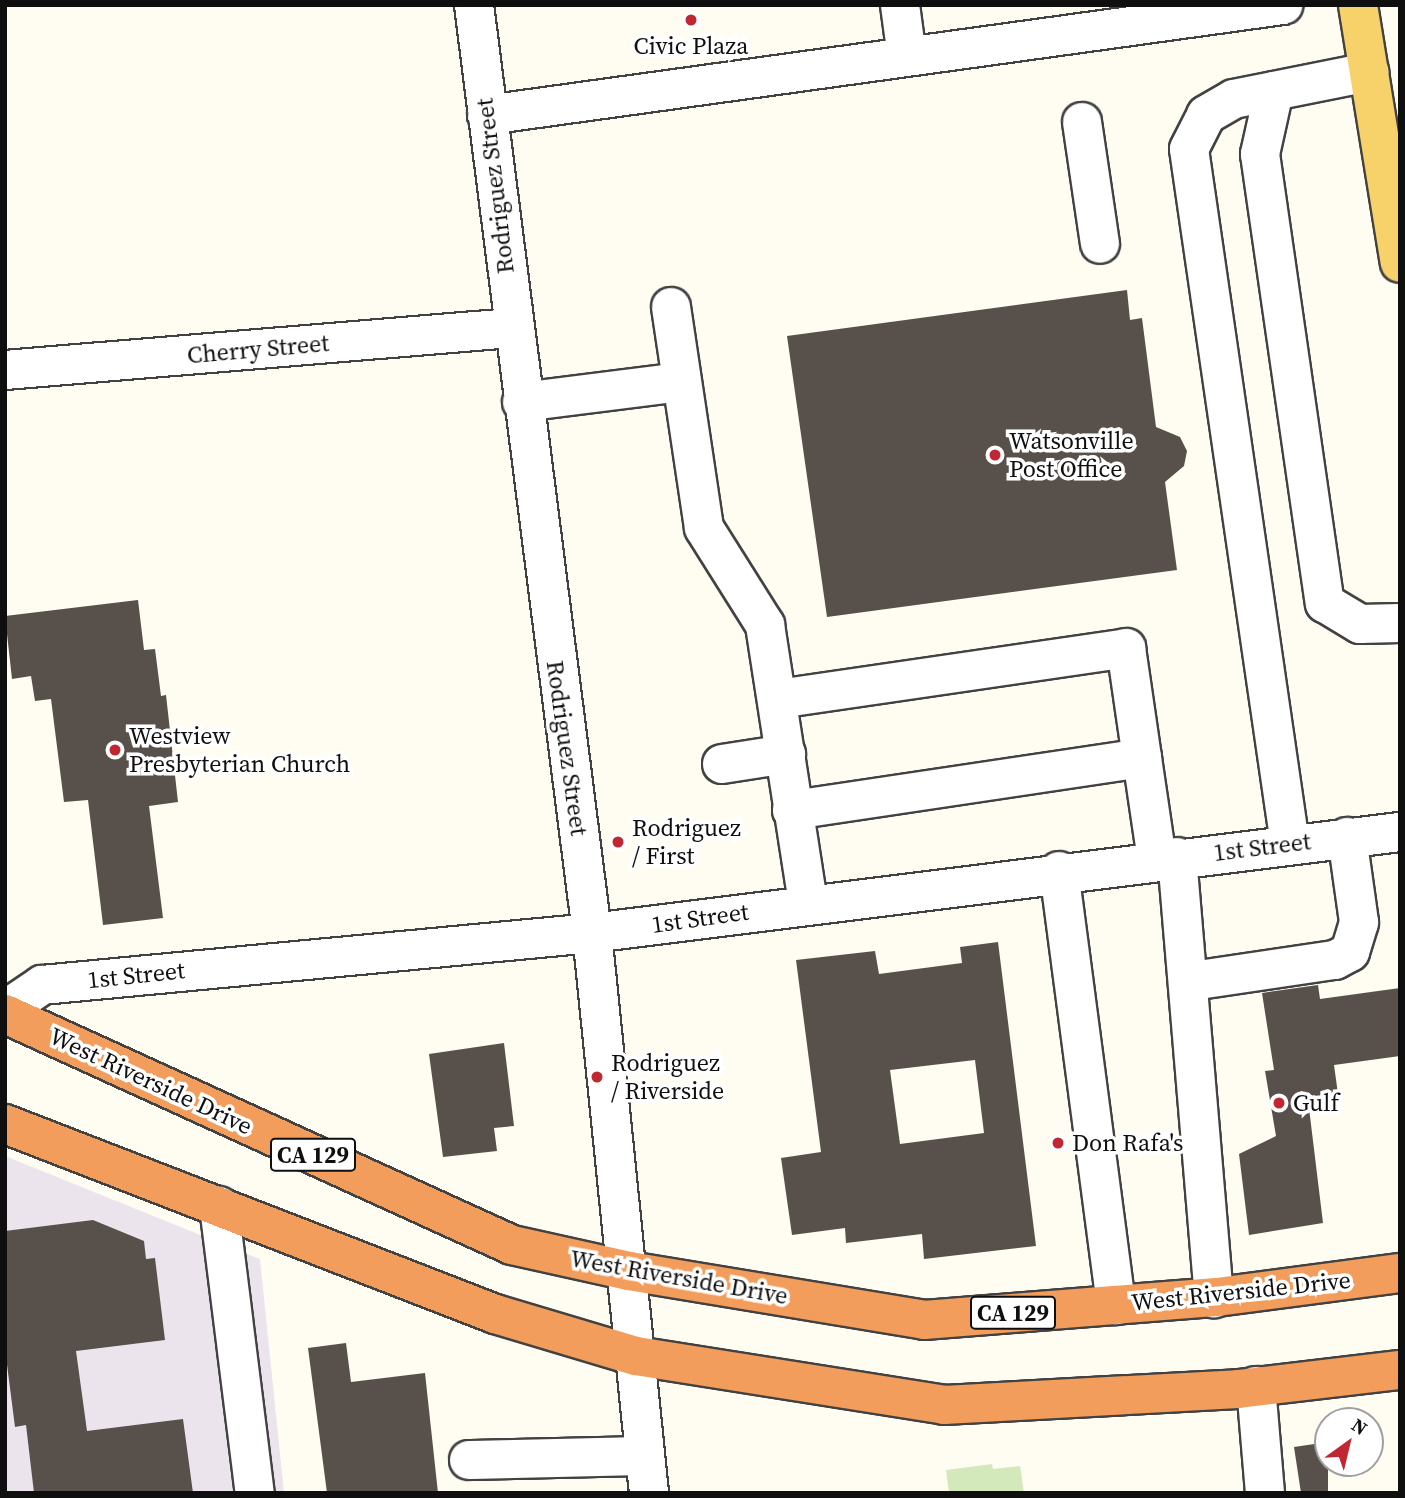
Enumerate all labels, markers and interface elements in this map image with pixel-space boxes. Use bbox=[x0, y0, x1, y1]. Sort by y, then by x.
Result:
marker: Civic Plaza bbox=[683, 12, 699, 28]
place label: Civic Plaza bbox=[634, 32, 748, 60]
street label: Rodriguez Street bbox=[470, 97, 520, 275]
street label: Cherry Street bbox=[186, 328, 330, 370]
place label: Watsonville Post Office bbox=[1009, 427, 1134, 483]
marker: Watsonville Post Office bbox=[987, 447, 1003, 463]
street label: Rodriguez Street bbox=[540, 659, 594, 837]
place label: Westview Presbyterian Church bbox=[129, 722, 350, 778]
marker: Westview Presbyterian Church bbox=[107, 742, 123, 758]
place label: Rodriguez / First bbox=[632, 814, 741, 870]
street label: 1st Street bbox=[1212, 827, 1312, 867]
marker: Rodriguez / First bbox=[610, 834, 626, 850]
street label: 1st Street bbox=[650, 897, 750, 939]
street label: 1st Street bbox=[86, 956, 186, 994]
street label: West Riverside Drive bbox=[45, 1021, 257, 1141]
place label: Rodriguez / Riverside bbox=[611, 1049, 724, 1105]
marker: Rodriguez / Riverside bbox=[589, 1069, 605, 1085]
place label: Gulf bbox=[1293, 1089, 1339, 1117]
marker: Gulf bbox=[1271, 1095, 1287, 1111]
place label: Don Rafa's bbox=[1072, 1129, 1184, 1157]
marker: Don Rafa's bbox=[1050, 1135, 1066, 1151]
road number: CA 129 bbox=[269, 1136, 357, 1174]
street label: West Riverside Drive bbox=[568, 1244, 790, 1310]
street label: West Riverside Drive bbox=[1130, 1265, 1352, 1317]
road number: CA 129 bbox=[969, 1294, 1057, 1332]
north arrow bbox=[1314, 1407, 1384, 1477]
text: N bbox=[1347, 1412, 1373, 1441]

